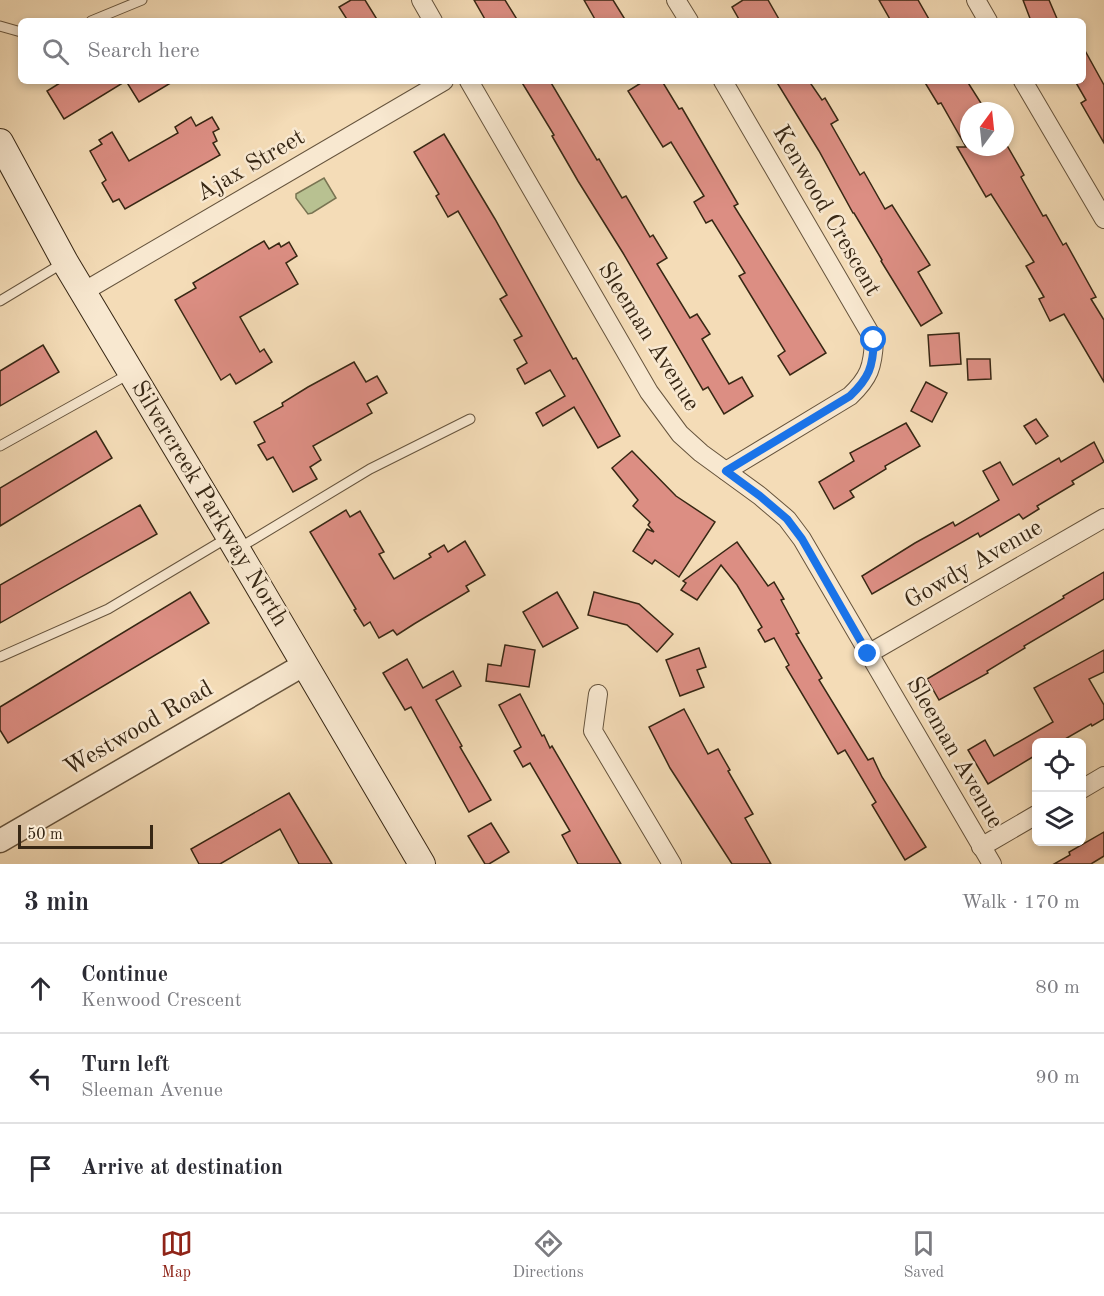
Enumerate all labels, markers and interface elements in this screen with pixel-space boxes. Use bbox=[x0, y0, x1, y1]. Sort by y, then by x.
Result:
search box bbox=[18, 18, 1086, 84]
icon: search bbox=[39, 35, 72, 68]
text: Search here bbox=[87, 40, 200, 62]
north arrow bbox=[960, 102, 1014, 156]
street label: Kenwood Crescent bbox=[767, 121, 885, 301]
street label: Ajax Street bbox=[193, 125, 309, 207]
street label: Sleeman Avenue bbox=[593, 258, 703, 416]
route start bbox=[860, 326, 886, 352]
street label: Silvercreek Parkway North bbox=[126, 377, 292, 631]
street label: Gowdy Avenue bbox=[901, 516, 1047, 614]
route end bbox=[854, 640, 880, 666]
street label: Sleeman Avenue bbox=[901, 673, 1007, 833]
street label: Westwood Road bbox=[61, 677, 217, 781]
map controls bbox=[1032, 738, 1086, 846]
button: locate bbox=[1032, 738, 1086, 792]
button: layers bbox=[1032, 792, 1086, 846]
scale bar bbox=[18, 822, 153, 850]
text: 50 m bbox=[27, 827, 63, 843]
text: 3 min bbox=[24, 890, 89, 916]
text: Walk · 170 m bbox=[961, 893, 1080, 913]
text: Continue bbox=[81, 964, 168, 986]
icon: ahead bbox=[24, 972, 57, 1005]
text: 80 m bbox=[1035, 978, 1080, 998]
text: Kenwood Crescent bbox=[81, 991, 242, 1011]
text: Turn left bbox=[81, 1054, 170, 1076]
icon: left bbox=[24, 1062, 57, 1095]
text: 90 m bbox=[1035, 1068, 1080, 1088]
text: Sleeman Avenue bbox=[81, 1081, 223, 1101]
icon: arrive bbox=[24, 1152, 57, 1185]
text: Arrive at destination bbox=[81, 1157, 283, 1179]
tab: Map bbox=[160, 1227, 193, 1283]
tab: Directions bbox=[513, 1227, 584, 1283]
tab: Saved bbox=[903, 1227, 944, 1283]

